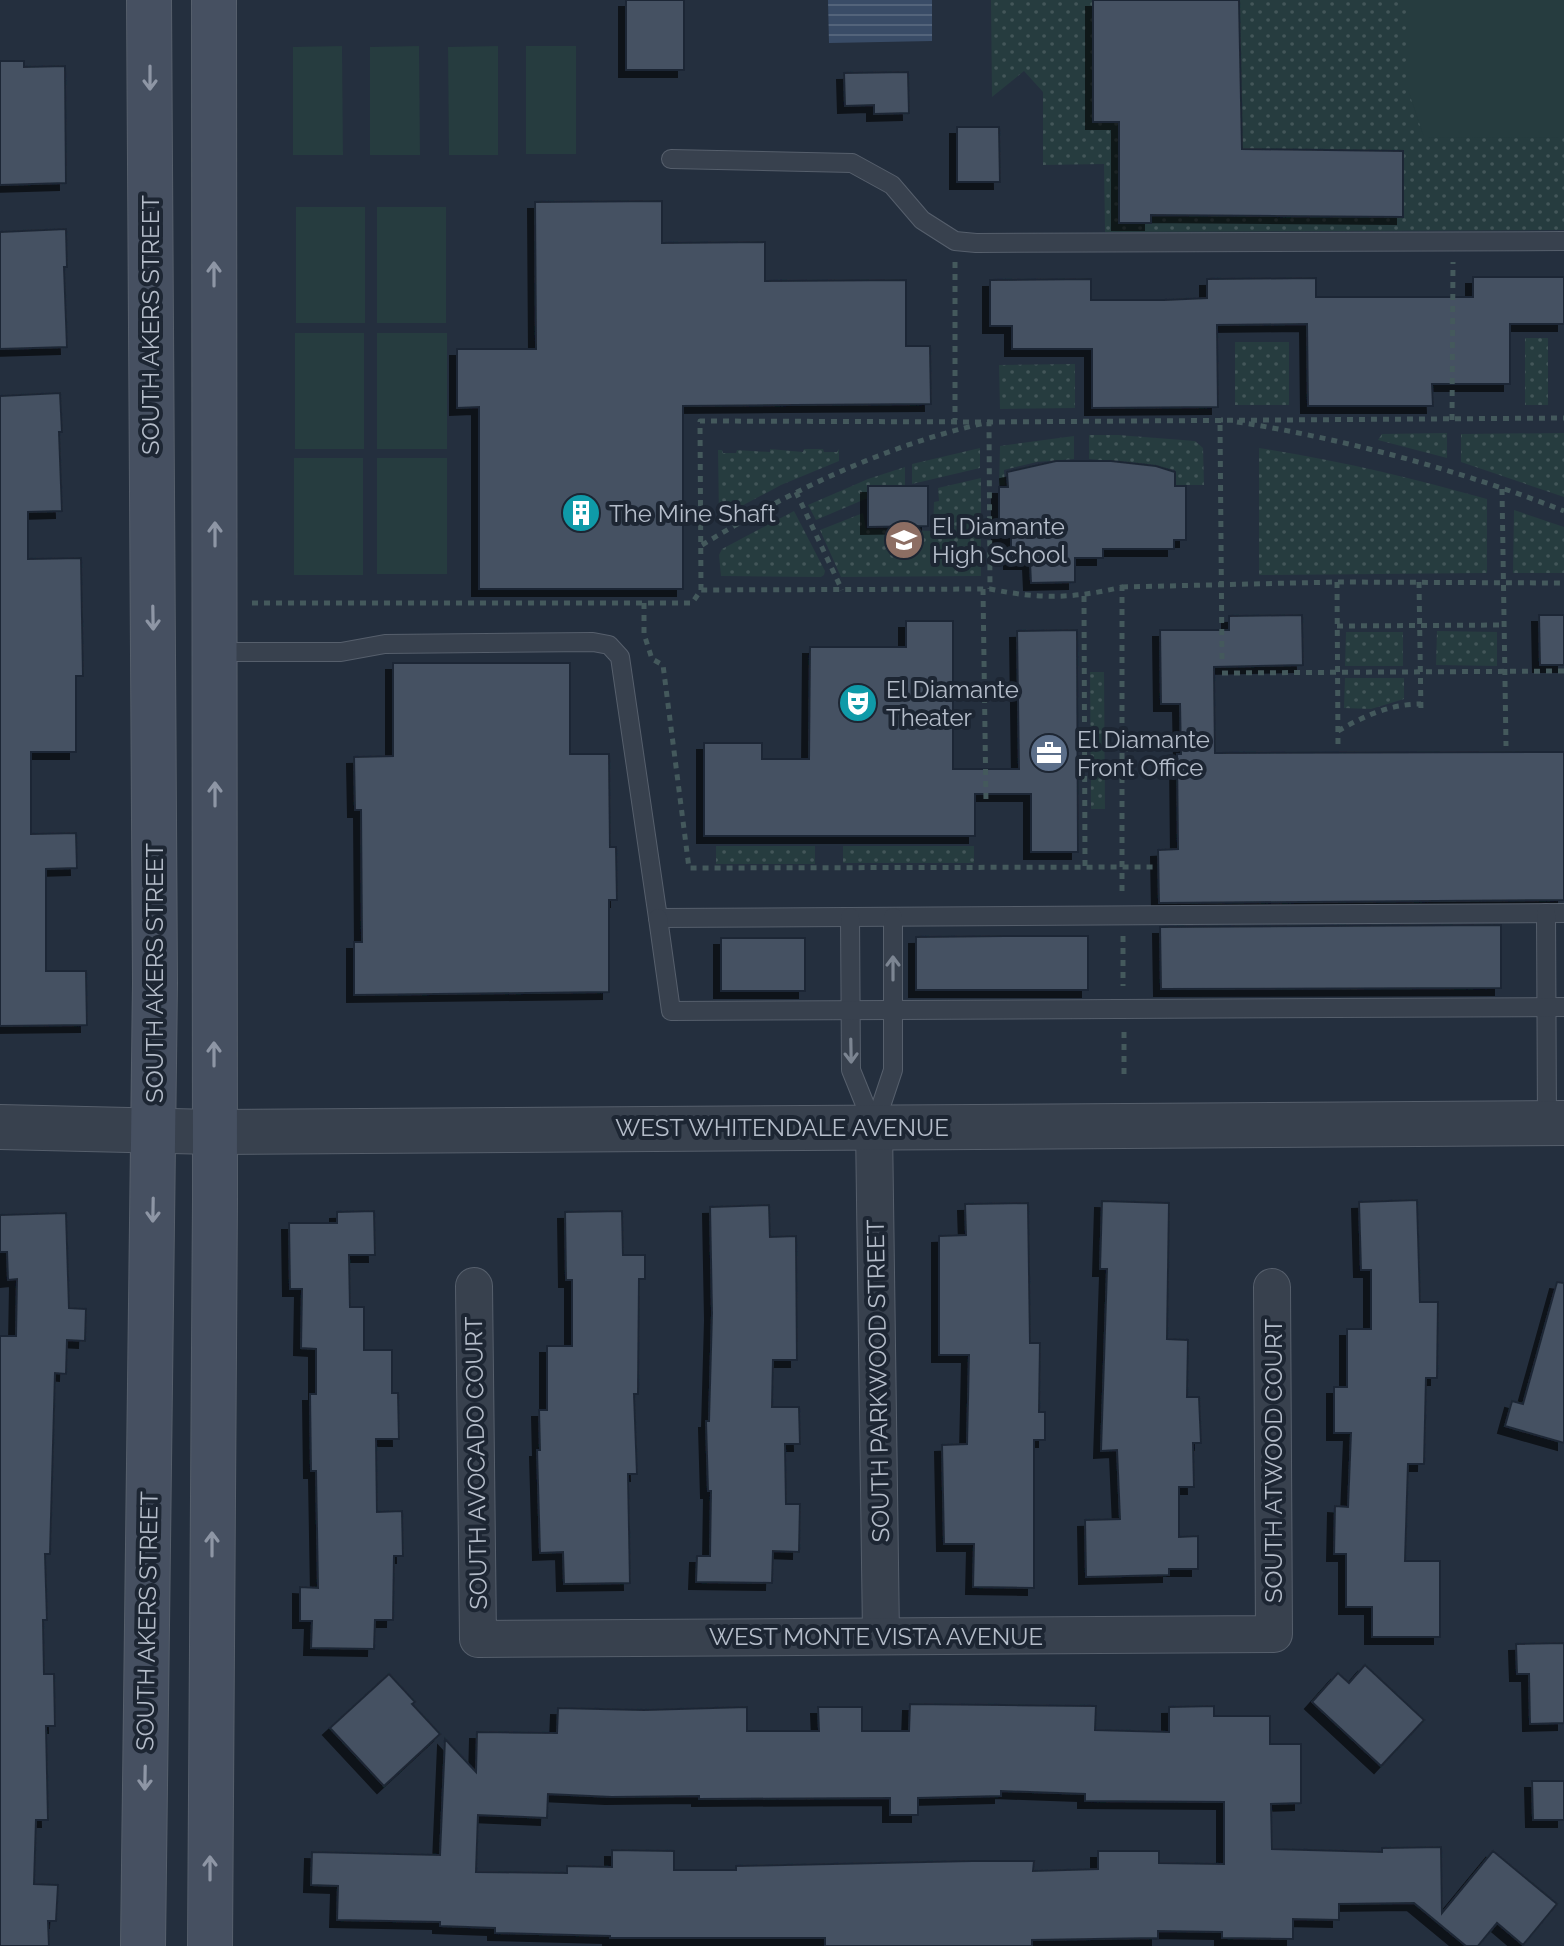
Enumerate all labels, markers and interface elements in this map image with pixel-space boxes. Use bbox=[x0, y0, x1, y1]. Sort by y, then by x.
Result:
one-way arrow bbox=[142, 64, 157, 91]
street label: SOUTH AKERS STREET bbox=[136, 195, 165, 455]
one-way arrow bbox=[206, 261, 222, 288]
building icon: The Mine Shaft bbox=[560, 492, 602, 534]
place label: The Mine Shaft bbox=[609, 499, 776, 528]
place label: El Diamante High School bbox=[932, 512, 1067, 569]
school or university icon: El Diamante High School bbox=[883, 519, 925, 561]
one-way arrow bbox=[207, 521, 223, 548]
one-way arrow bbox=[145, 604, 160, 631]
place label: El Diamante Theater bbox=[886, 675, 1019, 732]
theatre icon: El Diamante Theater bbox=[837, 682, 879, 724]
place label: El Diamante Front Office bbox=[1077, 725, 1210, 782]
office icon: El Diamante Front Office bbox=[1028, 732, 1070, 774]
one-way arrow bbox=[207, 781, 223, 808]
street label: SOUTH AKERS STREET bbox=[140, 843, 169, 1103]
one-way arrow bbox=[885, 955, 901, 982]
one-way arrow bbox=[843, 1037, 858, 1064]
one-way arrow bbox=[206, 1041, 222, 1068]
street label: WEST WHITENDALE AVENUE bbox=[615, 1113, 949, 1142]
one-way arrow bbox=[145, 1196, 160, 1223]
street label: SOUTH PARKWOOD STREET bbox=[861, 1219, 895, 1543]
street label: SOUTH AVOCADO COURT bbox=[459, 1316, 493, 1610]
street label: SOUTH ATWOOD COURT bbox=[1259, 1319, 1288, 1603]
street label: SOUTH AKERS STREET bbox=[130, 1491, 164, 1751]
one-way arrow bbox=[204, 1531, 220, 1558]
street label: WEST MONTE VISTA AVENUE bbox=[709, 1622, 1043, 1651]
one-way arrow bbox=[138, 1764, 153, 1791]
one-way arrow bbox=[202, 1855, 218, 1882]

